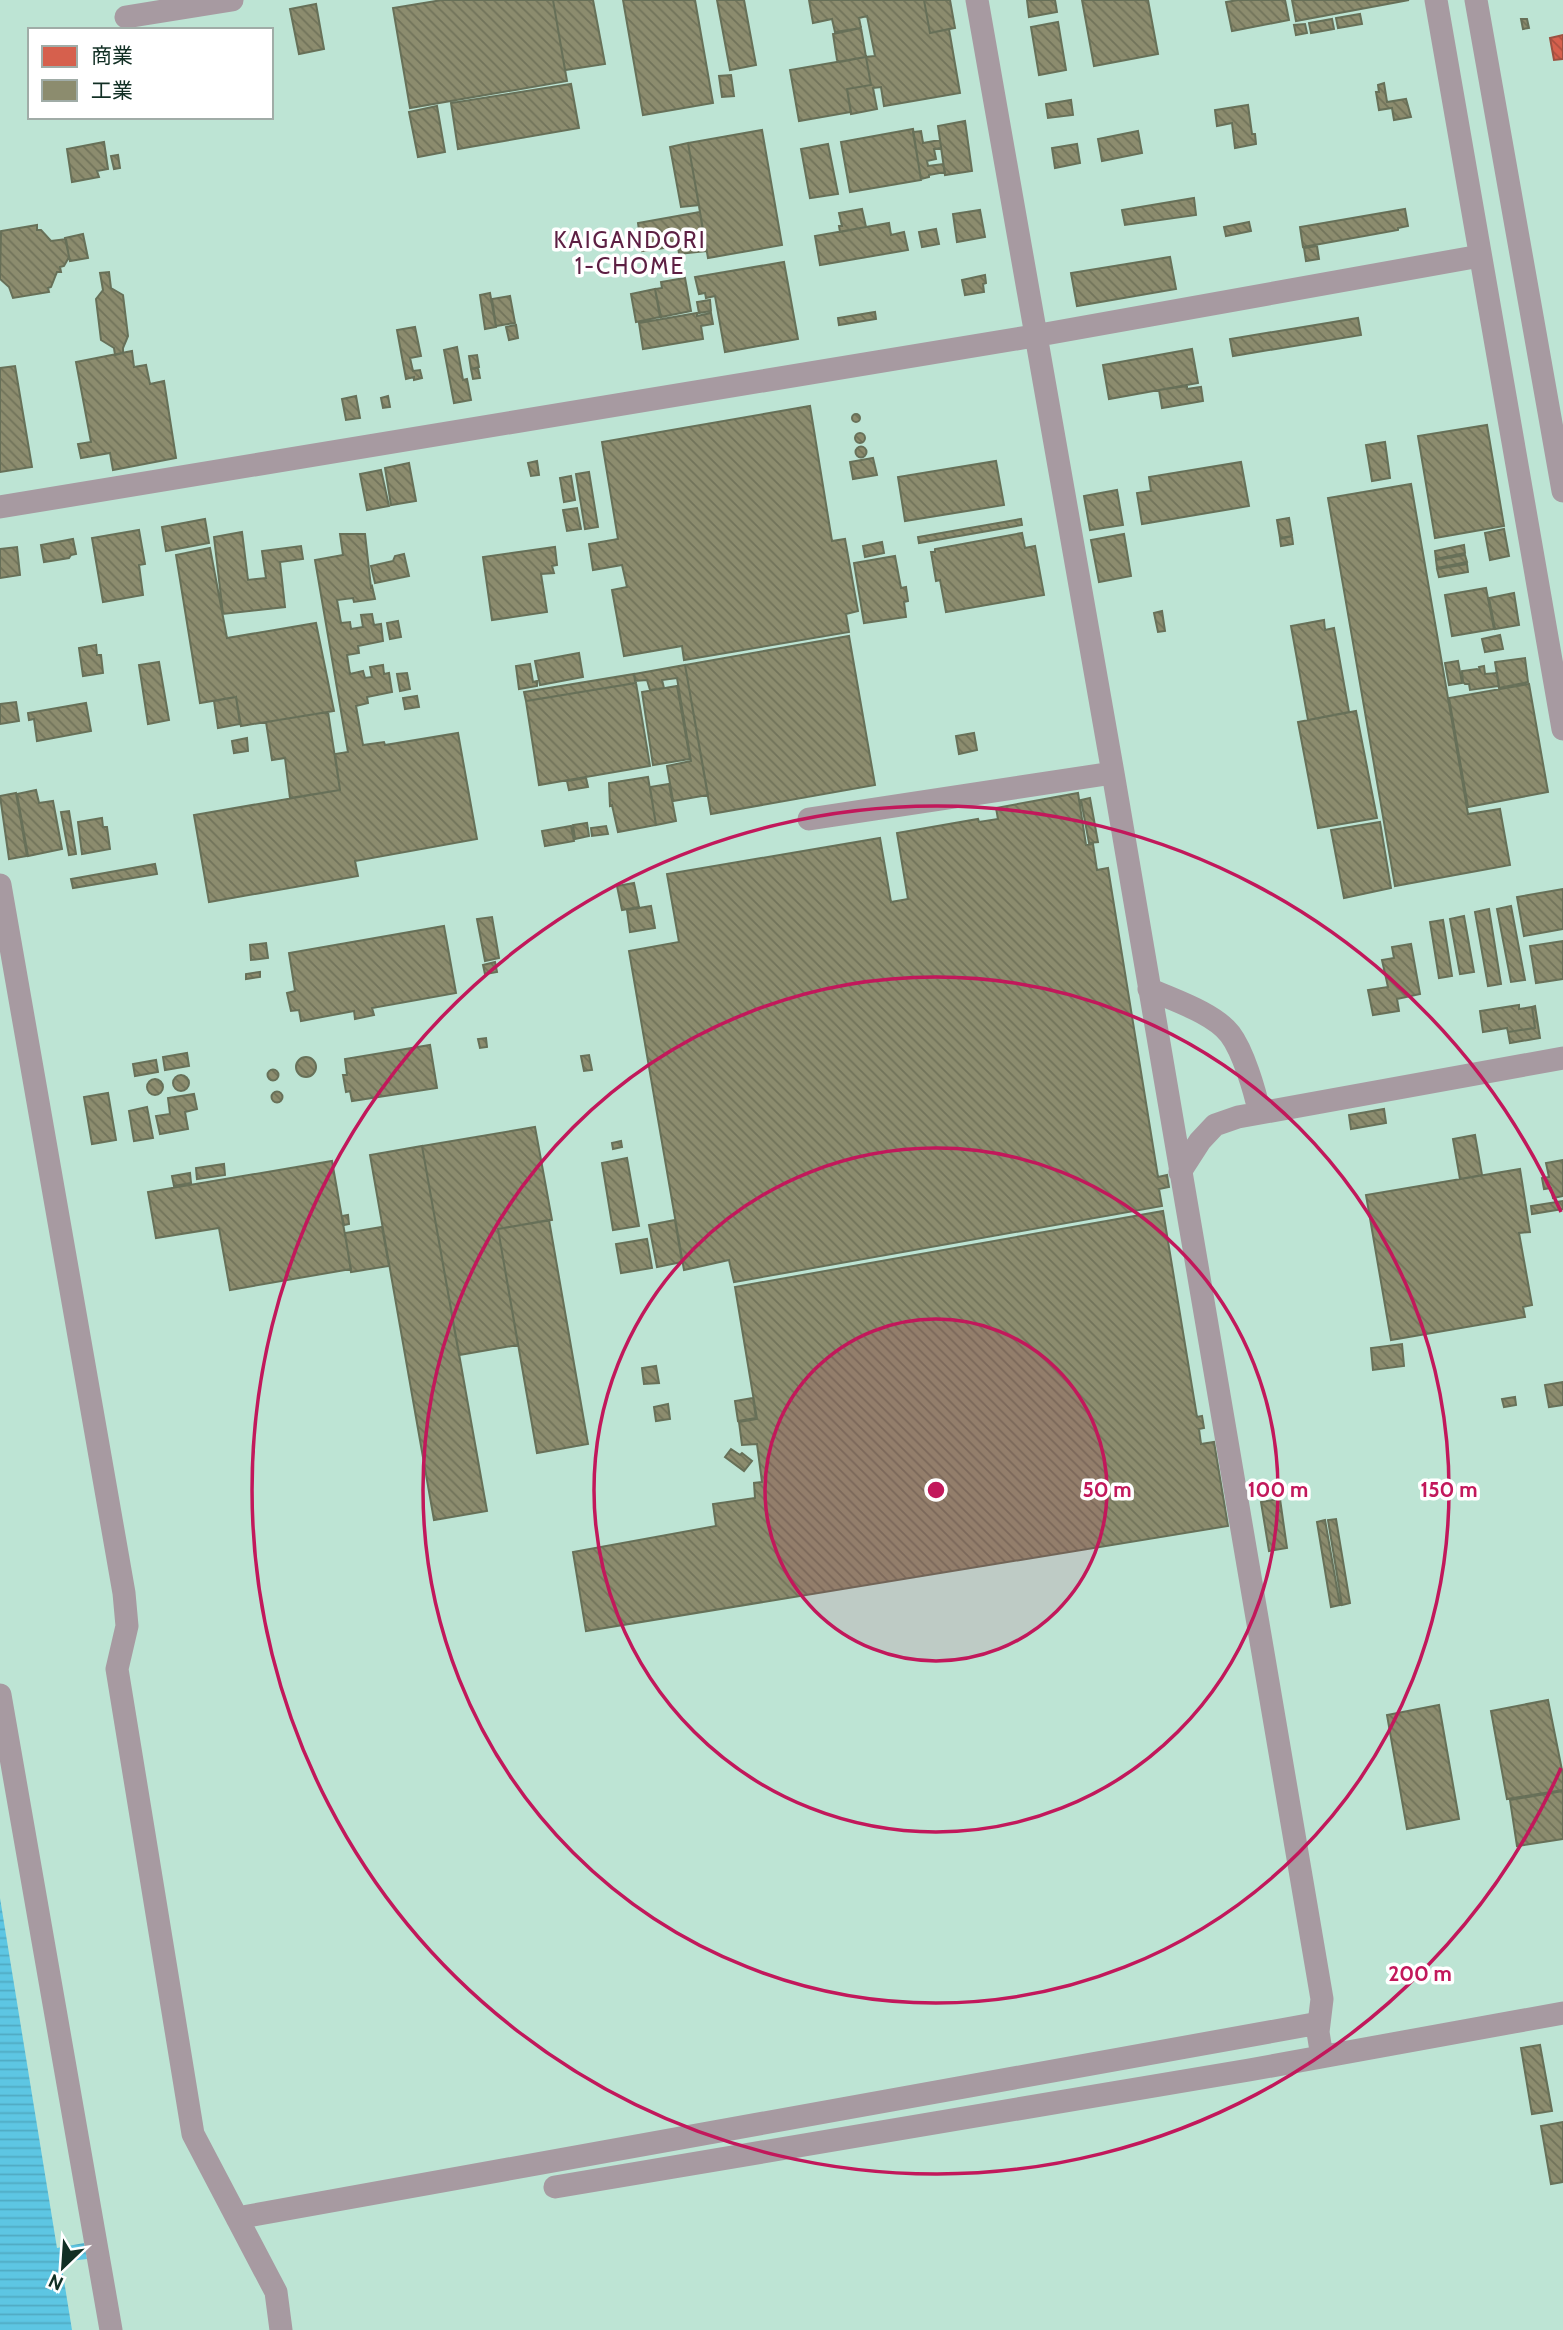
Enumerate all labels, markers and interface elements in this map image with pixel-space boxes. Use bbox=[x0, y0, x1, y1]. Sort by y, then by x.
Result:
legend bbox=[28, 28, 273, 119]
text: 商業 bbox=[91, 43, 133, 68]
text: 工業 bbox=[91, 78, 133, 103]
district label: KAIGANDORI 1-CHOME bbox=[553, 226, 707, 280]
text: 50 m bbox=[1082, 1477, 1132, 1502]
text: 100 m bbox=[1248, 1477, 1308, 1502]
text: 150 m bbox=[1421, 1477, 1477, 1502]
centre of rings bbox=[924, 1478, 948, 1502]
text: 200 m bbox=[1388, 1961, 1452, 1986]
north arrow bbox=[28, 2232, 98, 2302]
text: N bbox=[45, 2269, 67, 2295]

